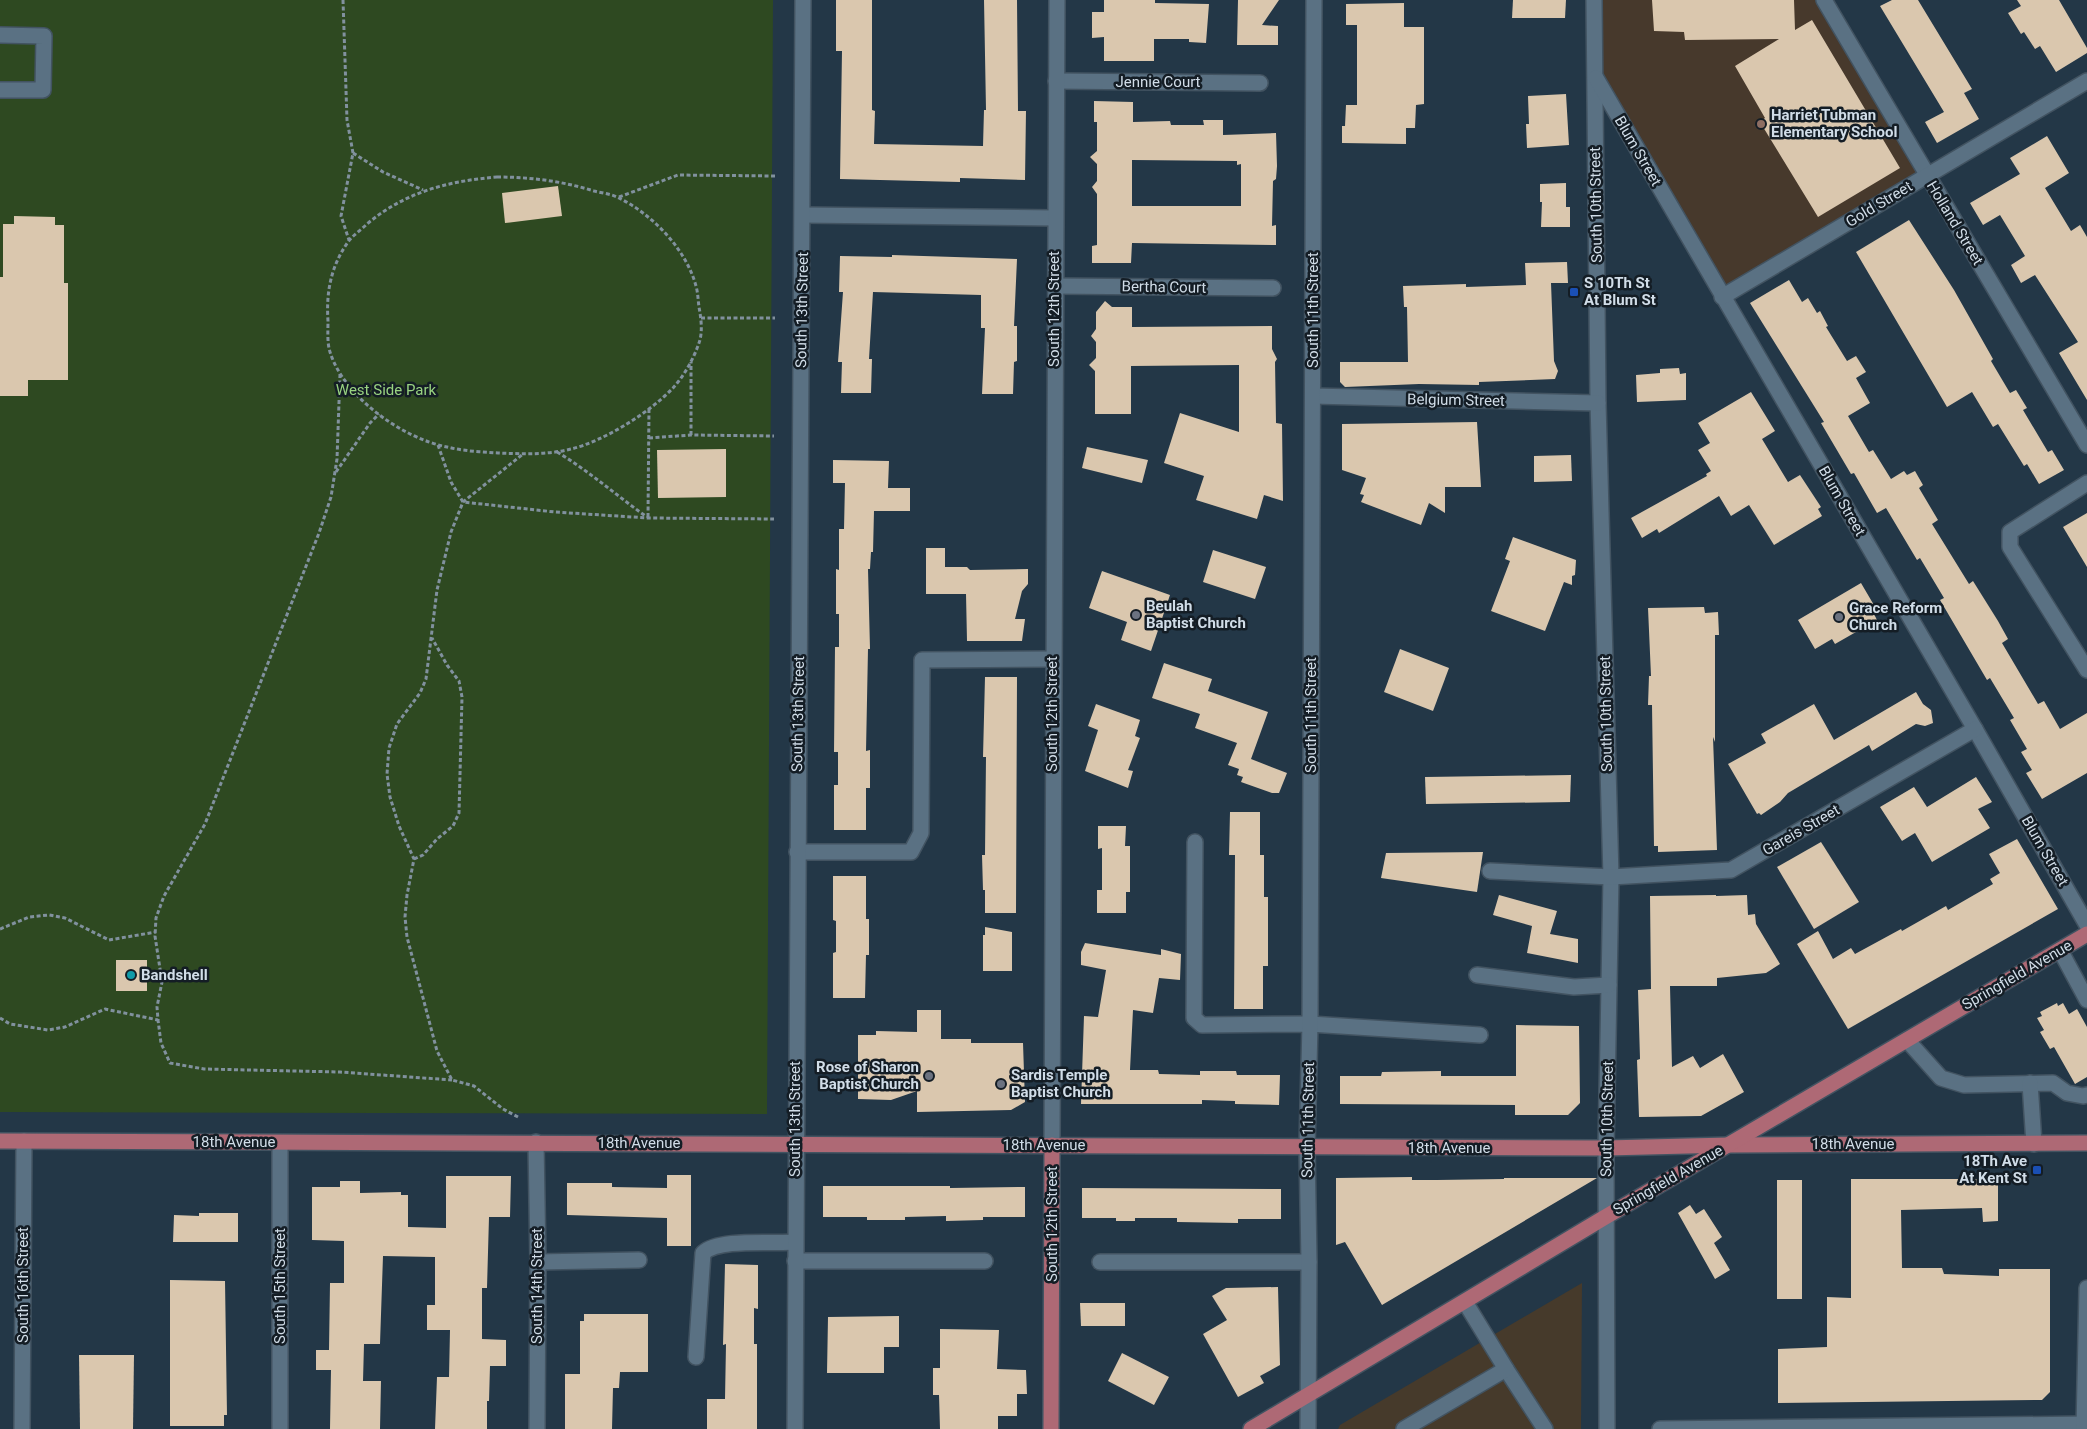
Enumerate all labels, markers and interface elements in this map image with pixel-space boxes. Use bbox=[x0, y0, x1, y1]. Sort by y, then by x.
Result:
street label: Jennie Court bbox=[1115, 73, 1201, 91]
place label: Harriet Tubman Elementary School bbox=[1771, 106, 1897, 141]
street label: Blum Street bbox=[1611, 113, 1665, 189]
marker: Harriet Tubman Elementary School bbox=[1755, 118, 1767, 130]
street label: South 10th Street bbox=[1586, 147, 1606, 263]
street label: Gold Street bbox=[1843, 177, 1915, 231]
street label: Holland Street bbox=[1923, 178, 1987, 268]
street label: South 12th Street bbox=[1045, 251, 1063, 367]
street label: South 13th Street bbox=[792, 252, 812, 368]
street label: South 11th Street bbox=[1304, 252, 1322, 368]
place label: S 10Th St At Blum St bbox=[1584, 274, 1656, 309]
street label: Bertha Court bbox=[1121, 277, 1207, 297]
marker: S 10Th St At Blum St bbox=[1568, 286, 1580, 298]
park label: West Side Park bbox=[336, 381, 437, 399]
street label: Belgium Street bbox=[1407, 390, 1505, 410]
street label: Blum Street bbox=[1815, 463, 1869, 539]
place label: Beulah Baptist Church bbox=[1146, 597, 1246, 632]
place label: Grace Reform Church bbox=[1849, 599, 1942, 634]
marker: Beulah Baptist Church bbox=[1130, 609, 1142, 621]
marker: Grace Reform Church bbox=[1833, 611, 1845, 623]
street label: South 13th Street bbox=[788, 656, 808, 772]
street label: South 12th Street bbox=[1043, 656, 1061, 772]
street label: South 10th Street bbox=[1596, 656, 1616, 772]
street label: South 11th Street bbox=[1302, 657, 1320, 773]
street label: Gareis Street bbox=[1759, 801, 1843, 859]
street label: Blum Street bbox=[2018, 813, 2072, 889]
street label: Springfield Avenue bbox=[1959, 936, 2075, 1014]
place label: Bandshell bbox=[141, 966, 208, 984]
marker: Bandshell bbox=[125, 969, 137, 981]
place label: Rose of Sharon Baptist Church bbox=[816, 1058, 919, 1093]
street label: South 13th Street bbox=[786, 1061, 804, 1177]
street label: South 10th Street bbox=[1597, 1061, 1617, 1177]
street label: South 11th Street bbox=[1298, 1062, 1318, 1178]
place label: Sardis Temple Baptist Church bbox=[1011, 1066, 1111, 1101]
marker: Rose of Sharon Baptist Church bbox=[923, 1070, 935, 1082]
marker: Sardis Temple Baptist Church bbox=[995, 1078, 1007, 1090]
street label: 18th Avenue bbox=[193, 1133, 275, 1151]
street label: 18th Avenue bbox=[598, 1134, 680, 1152]
street label: 18th Avenue bbox=[1812, 1135, 1894, 1153]
street label: 18th Avenue bbox=[1003, 1136, 1085, 1154]
street label: 18th Avenue bbox=[1408, 1139, 1490, 1157]
street label: Springfield Avenue bbox=[1610, 1141, 1726, 1219]
place label: 18Th Ave At Kent St bbox=[1959, 1152, 2027, 1187]
marker: 18Th Ave At Kent St bbox=[2031, 1164, 2043, 1176]
street label: South 12th Street bbox=[1043, 1166, 1061, 1282]
street label: South 16th Street bbox=[14, 1227, 32, 1343]
street label: South 15th Street bbox=[271, 1228, 289, 1344]
street label: South 14th Street bbox=[528, 1228, 546, 1344]

